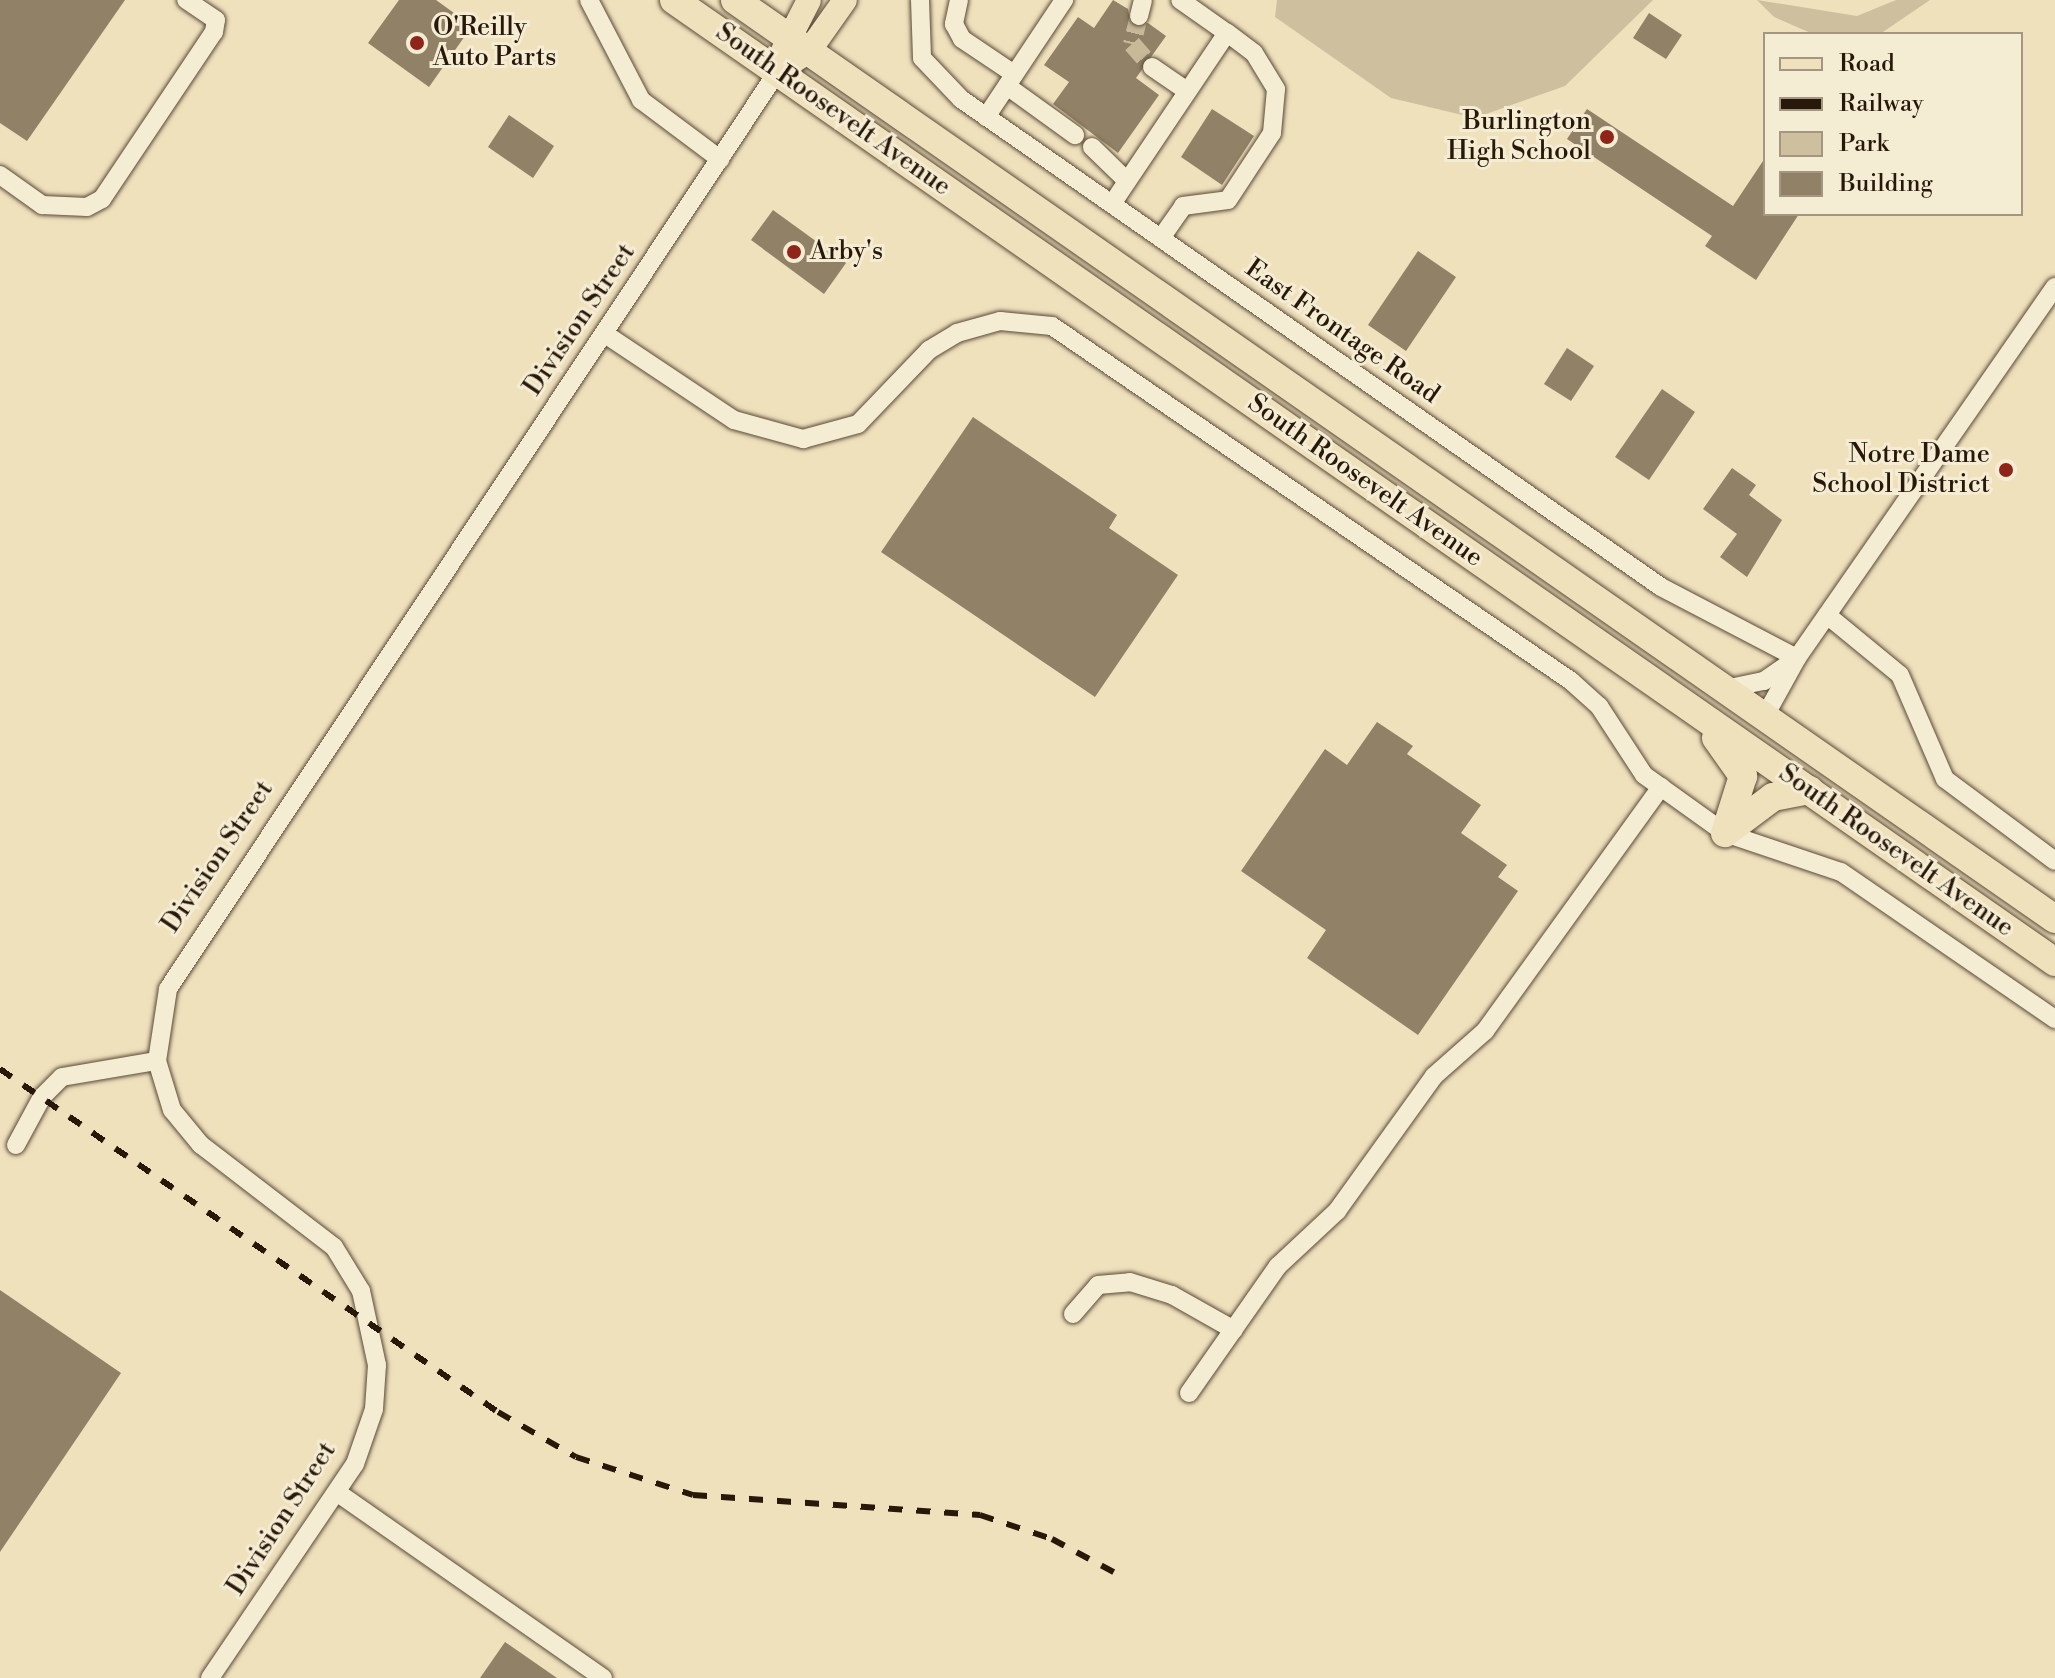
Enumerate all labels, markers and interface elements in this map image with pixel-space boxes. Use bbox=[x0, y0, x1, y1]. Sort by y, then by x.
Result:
place label: O'Reilly Auto Parts bbox=[433, 12, 556, 74]
street label: South Roosevelt Avenue bbox=[709, 17, 957, 203]
legend bbox=[1763, 32, 2023, 216]
marker: O'Reilly Auto Parts bbox=[408, 34, 426, 52]
text: Road bbox=[1839, 49, 1895, 79]
text: Railway bbox=[1839, 89, 1924, 119]
place label: Burlington High School bbox=[1447, 106, 1591, 168]
marker: Burlington High School bbox=[1598, 128, 1616, 146]
text: Park bbox=[1839, 129, 1889, 159]
text: Building bbox=[1839, 169, 1933, 199]
place label: Arby's bbox=[810, 236, 883, 268]
street label: Division Street bbox=[518, 238, 642, 402]
marker: Arby's bbox=[785, 243, 803, 261]
street label: East Frontage Road bbox=[1239, 253, 1445, 411]
street label: South Roosevelt Avenue bbox=[1241, 388, 1489, 574]
place label: Notre Dame School District bbox=[1812, 439, 1990, 500]
marker: Notre Dame School District bbox=[1997, 461, 2015, 479]
street label: South Roosevelt Avenue bbox=[1772, 758, 2020, 944]
street label: Division Street bbox=[156, 775, 280, 939]
street label: Division Street bbox=[221, 1437, 343, 1601]

